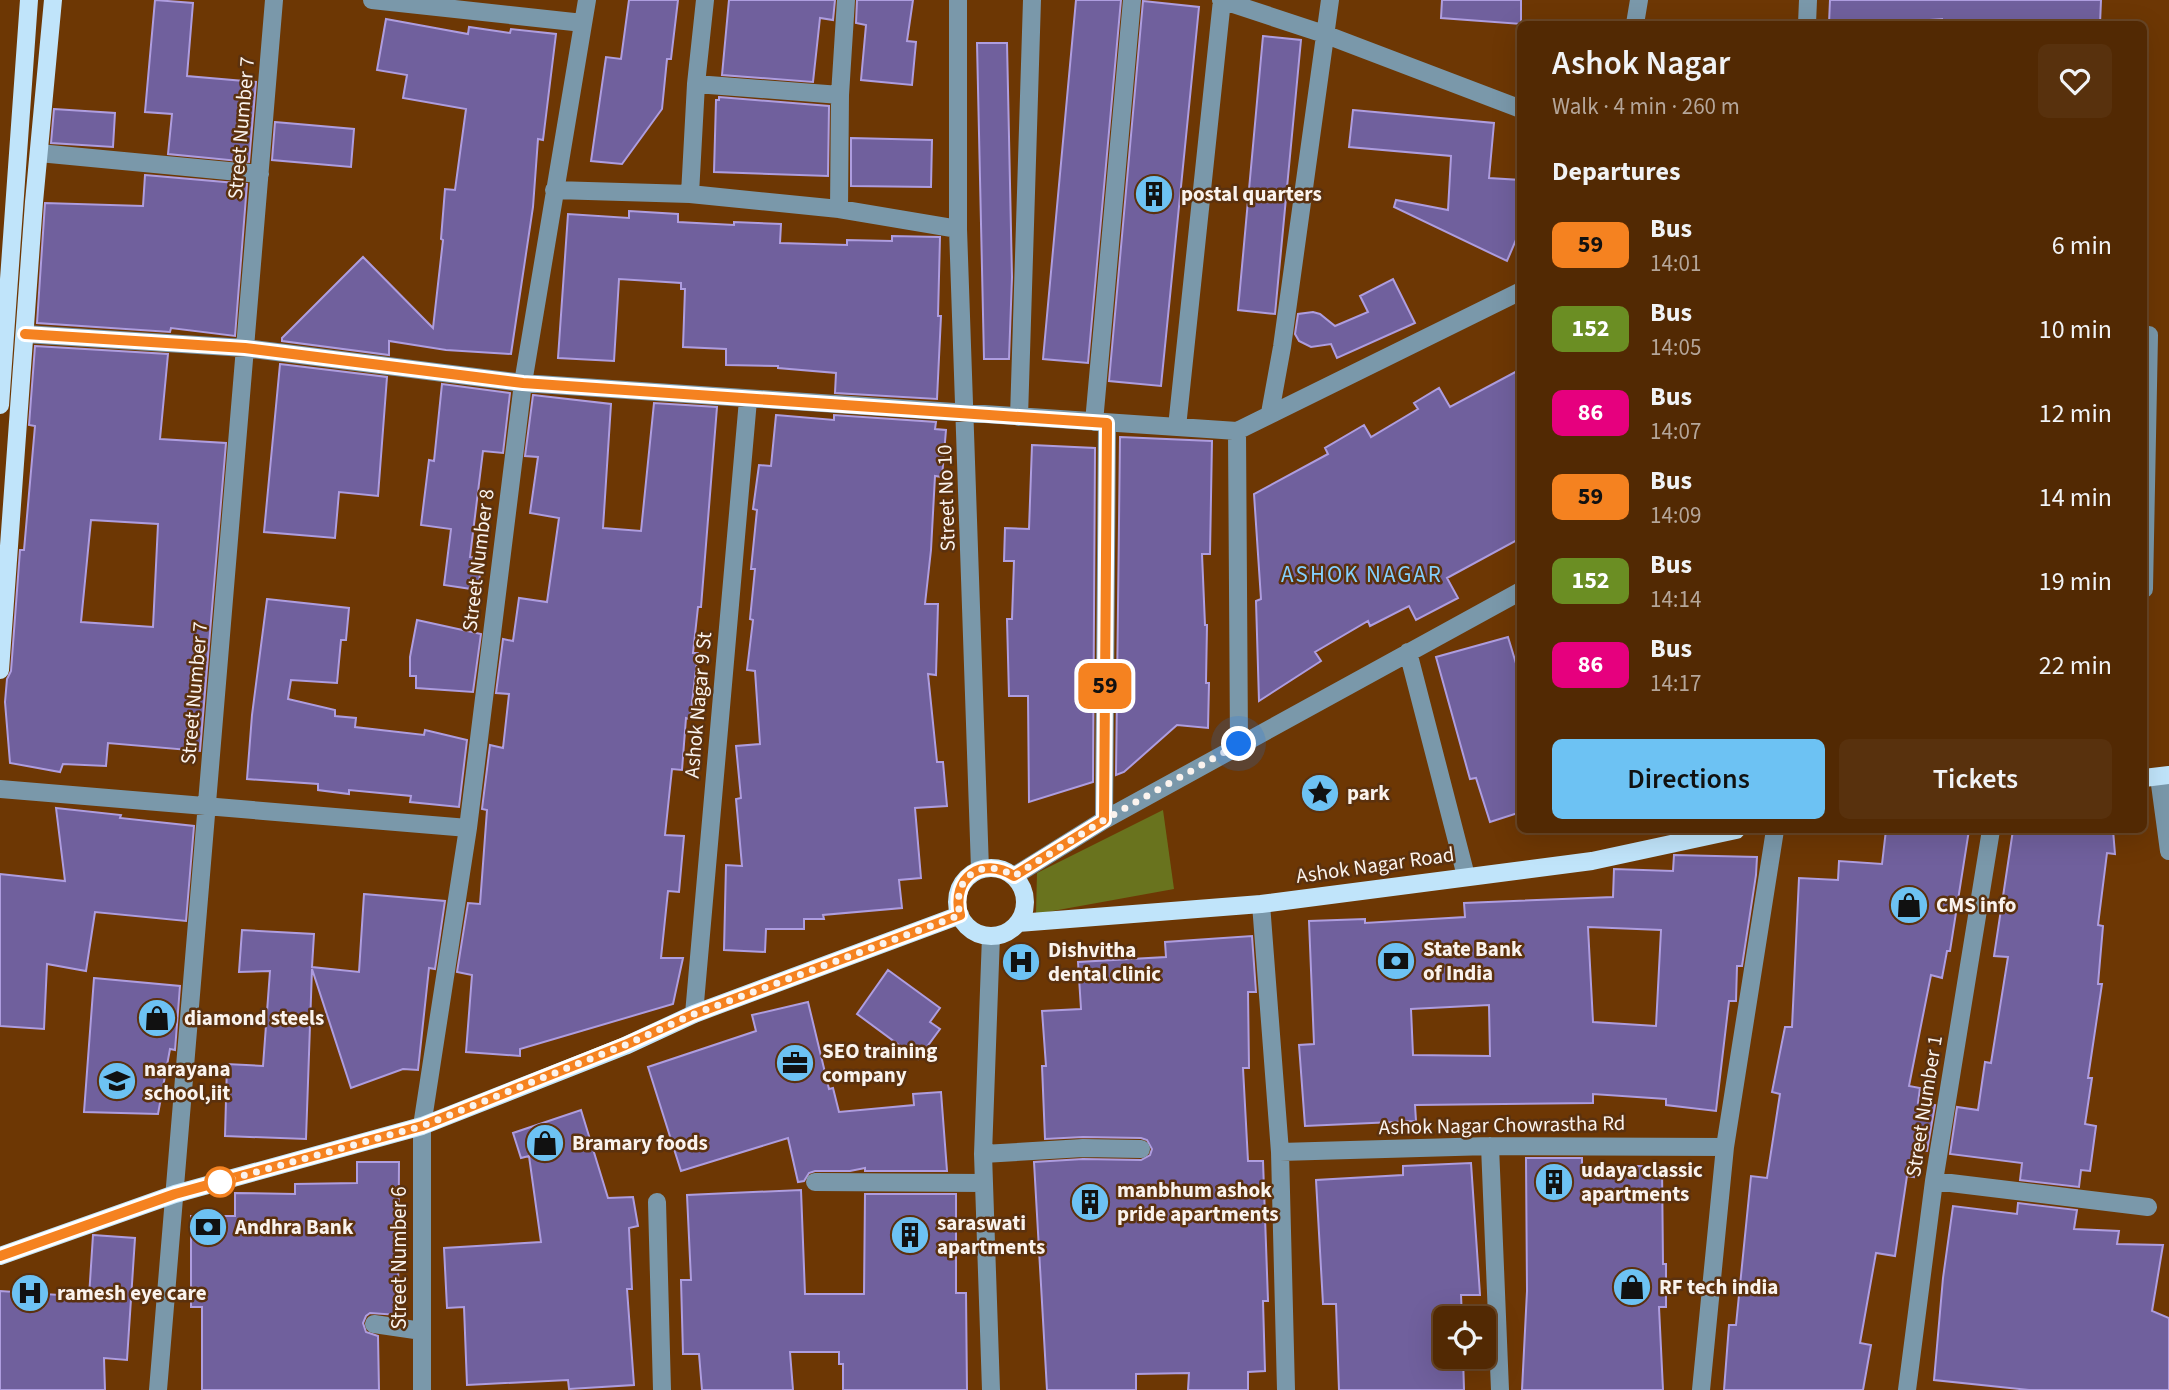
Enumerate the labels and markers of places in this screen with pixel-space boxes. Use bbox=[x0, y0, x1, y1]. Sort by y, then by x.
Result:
building icon: postal quarters bbox=[1133, 173, 1175, 215]
place label: postal quarters bbox=[1181, 179, 1322, 209]
place icon: park bbox=[1299, 772, 1341, 814]
place label: park bbox=[1347, 778, 1390, 808]
shop icon: CMS info bbox=[1888, 884, 1930, 926]
place label: CMS info bbox=[1936, 890, 2017, 920]
place label: State Bank of India bbox=[1423, 934, 1523, 988]
place label: Dishvitha dental clinic bbox=[1048, 935, 1161, 989]
bank icon: State Bank of India bbox=[1375, 940, 1417, 982]
hospital icon: Dishvitha dental clinic bbox=[1000, 941, 1042, 983]
shop icon: diamond steels bbox=[136, 997, 178, 1039]
place label: diamond steels bbox=[184, 1003, 324, 1033]
place label: SEO training company bbox=[822, 1036, 937, 1090]
office icon: SEO training company bbox=[774, 1042, 816, 1084]
place label: narayana school,iit bbox=[144, 1054, 231, 1108]
school or university icon: narayana school,iit bbox=[96, 1060, 138, 1102]
shop icon: Bramary foods bbox=[524, 1122, 566, 1164]
place label: Bramary foods bbox=[572, 1128, 708, 1158]
place label: udaya classic apartments bbox=[1581, 1155, 1703, 1209]
building icon: udaya classic apartments bbox=[1533, 1161, 1575, 1203]
unlabelled marker bbox=[205, 1167, 235, 1197]
place label: manbhum ashok pride apartments bbox=[1117, 1175, 1279, 1229]
building icon: manbhum ashok pride apartments bbox=[1069, 1181, 1111, 1223]
bank icon: Andhra Bank bbox=[187, 1206, 229, 1248]
place label: saraswati apartments bbox=[937, 1208, 1045, 1262]
place label: Andhra Bank bbox=[234, 1212, 354, 1242]
building icon: saraswati apartments bbox=[889, 1214, 931, 1256]
shop icon: RF tech india bbox=[1611, 1266, 1653, 1308]
hospital icon: ramesh eye care bbox=[9, 1272, 51, 1314]
place label: RF tech india bbox=[1659, 1272, 1778, 1302]
place label: ramesh eye care bbox=[57, 1278, 207, 1308]

